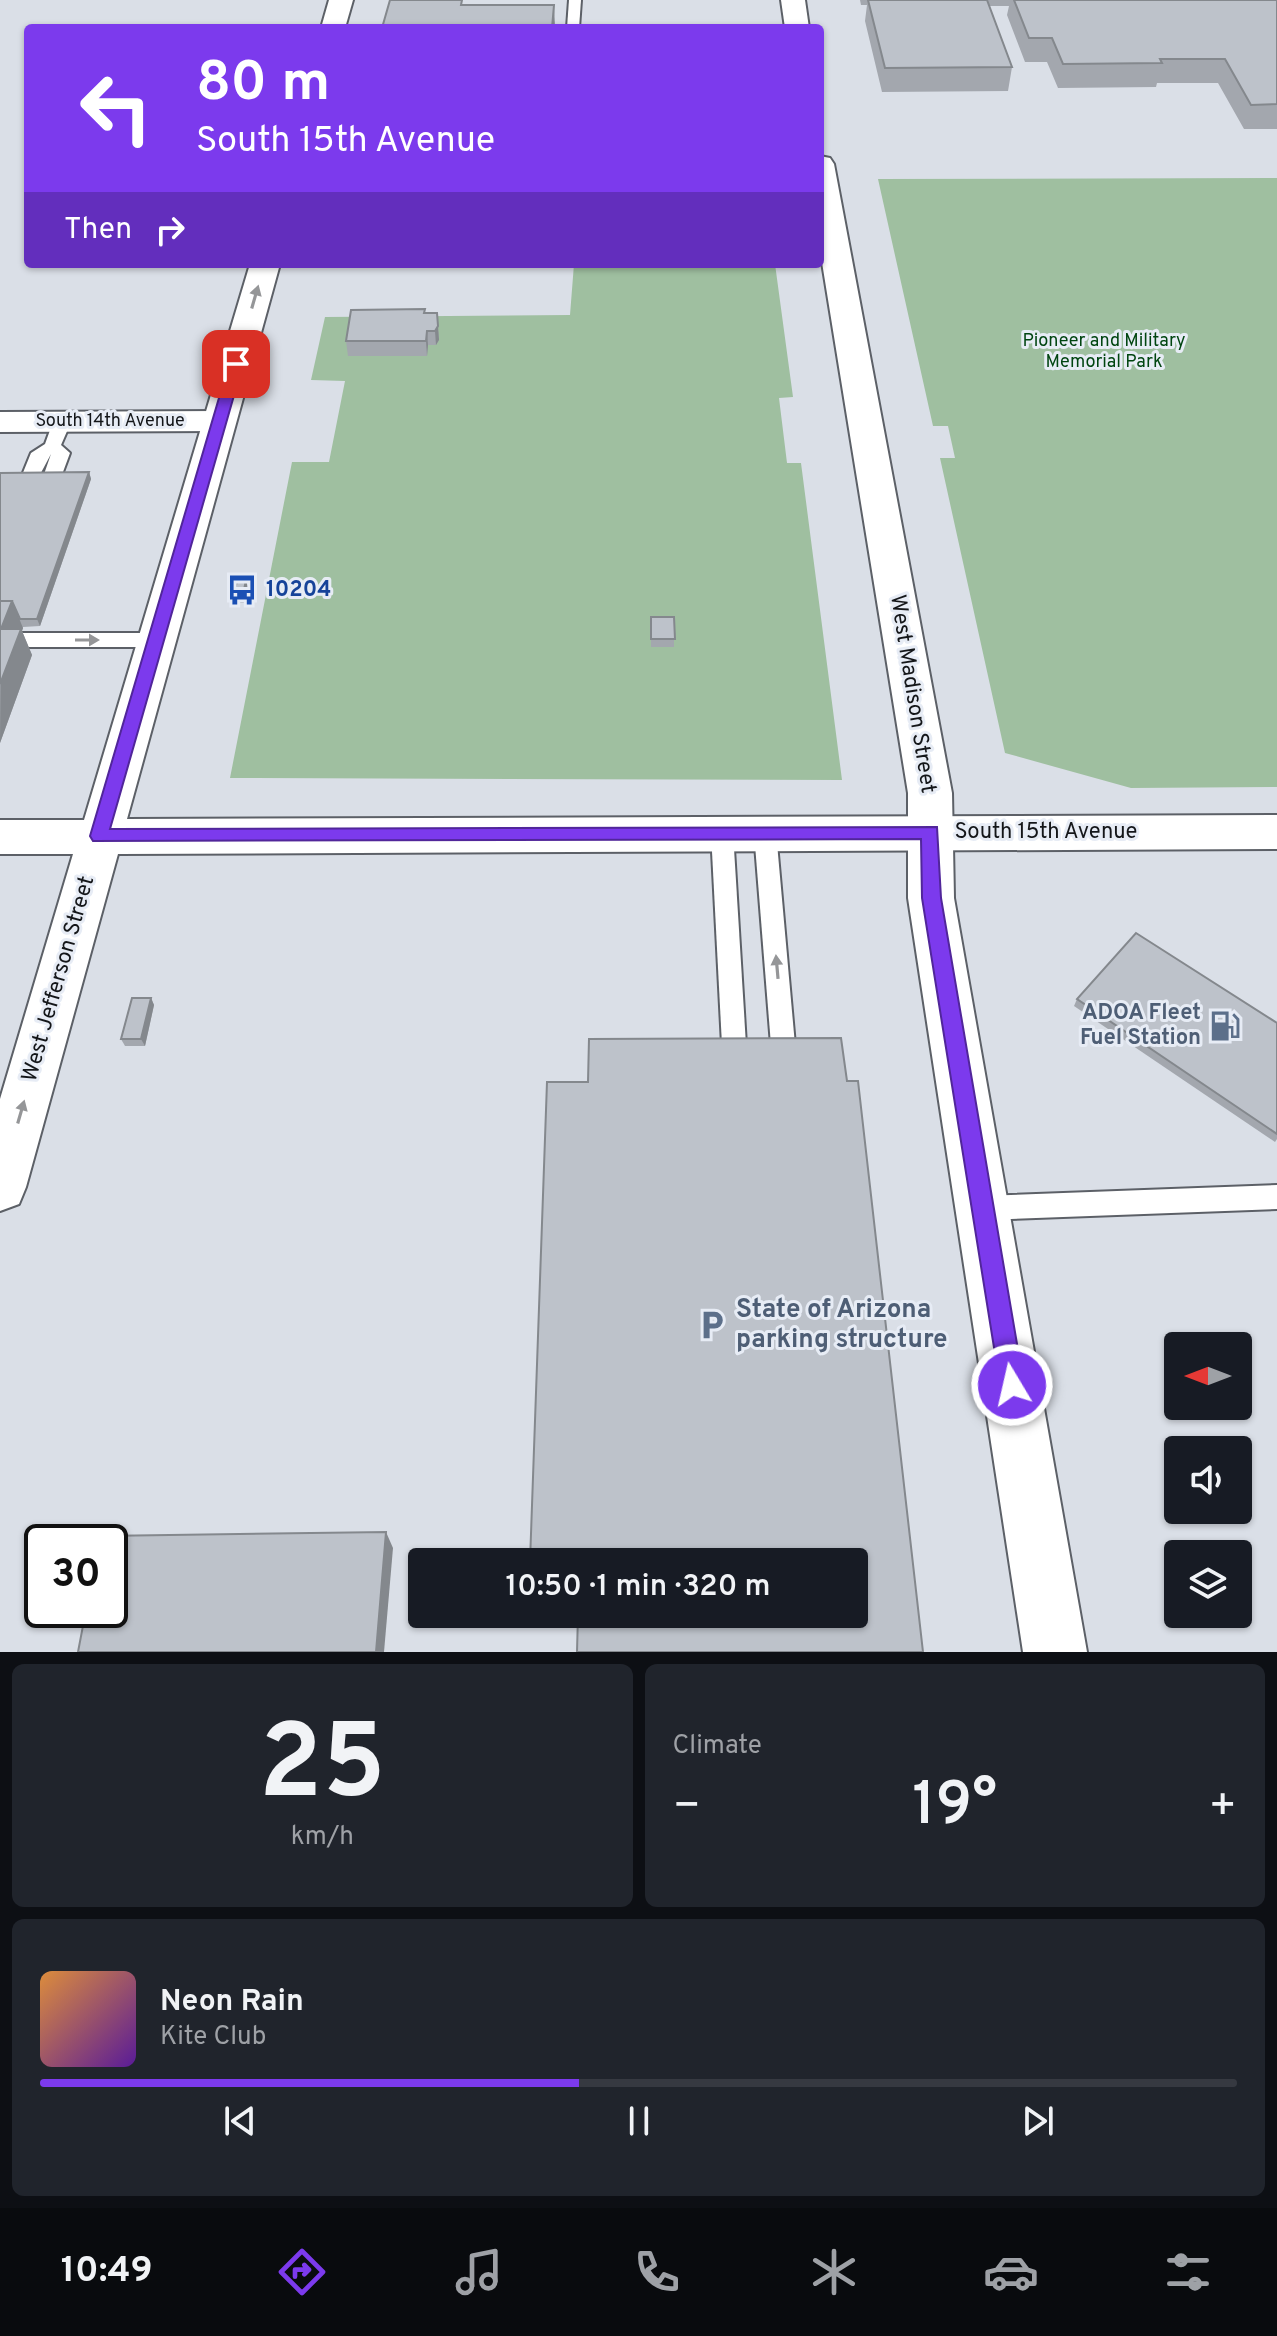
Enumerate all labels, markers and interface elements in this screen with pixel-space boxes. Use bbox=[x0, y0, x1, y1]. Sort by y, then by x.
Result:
text: 80 m bbox=[196, 50, 330, 120]
icon: left bbox=[64, 56, 168, 160]
text: South 15th Avenue bbox=[196, 119, 495, 165]
icon: right bbox=[148, 208, 192, 252]
text: Then bbox=[64, 212, 132, 249]
one-way arrow bbox=[249, 285, 262, 309]
pin bbox=[202, 330, 270, 398]
park label: Pioneer and Military Memorial Park bbox=[1022, 330, 1186, 374]
icon: arrive bbox=[214, 342, 258, 386]
street label: South 14th Avenue bbox=[35, 410, 185, 433]
bus stop icon: 10204 bbox=[225, 573, 259, 607]
place label: 10204 bbox=[266, 577, 331, 604]
street label: West Madison Street bbox=[883, 593, 941, 795]
one-way arrow bbox=[75, 634, 100, 646]
street label: South 15th Avenue bbox=[955, 819, 1137, 846]
street label: West Jefferson Street bbox=[17, 873, 101, 1085]
one-way arrow bbox=[770, 954, 783, 979]
place label: ADOA Fleet Fuel Station bbox=[1080, 1000, 1201, 1052]
fuel station icon: ADOA Fleet Fuel Station bbox=[1208, 1009, 1242, 1043]
one-way arrow bbox=[16, 1100, 28, 1125]
place label: State of Arizona parking structure bbox=[736, 1294, 948, 1357]
parking icon: State of Arizona parking structure bbox=[695, 1308, 729, 1342]
north arrow bbox=[1164, 1332, 1252, 1420]
map controls bbox=[1164, 1332, 1252, 1628]
position arrow bbox=[970, 1343, 1054, 1427]
button: sound bbox=[1164, 1436, 1252, 1524]
speed limit sign: 30 bbox=[24, 1524, 128, 1628]
button: layers bbox=[1164, 1540, 1252, 1628]
text: 10:50 · 1 min · 320 m bbox=[505, 1569, 771, 1606]
text: 25 bbox=[259, 1703, 386, 1835]
text: Climate bbox=[673, 1730, 762, 1763]
text: 19° bbox=[912, 1770, 997, 1846]
text: − bbox=[673, 1780, 701, 1836]
text: + bbox=[1209, 1780, 1237, 1836]
text: km/h bbox=[291, 1821, 354, 1854]
text: Neon Rain bbox=[160, 1984, 304, 2021]
text: Kite Club bbox=[160, 2021, 266, 2054]
icon: previous bbox=[218, 2099, 262, 2143]
icon: pause bbox=[617, 2099, 661, 2143]
icon: next bbox=[1016, 2099, 1060, 2143]
icon: directions bbox=[274, 2244, 330, 2300]
icon: music bbox=[451, 2244, 507, 2300]
icon: phone bbox=[629, 2244, 685, 2300]
icon: climate bbox=[806, 2244, 862, 2300]
icon: car bbox=[983, 2244, 1039, 2300]
icon: filters bbox=[1160, 2244, 1216, 2300]
text: 10:49 bbox=[61, 2249, 153, 2295]

